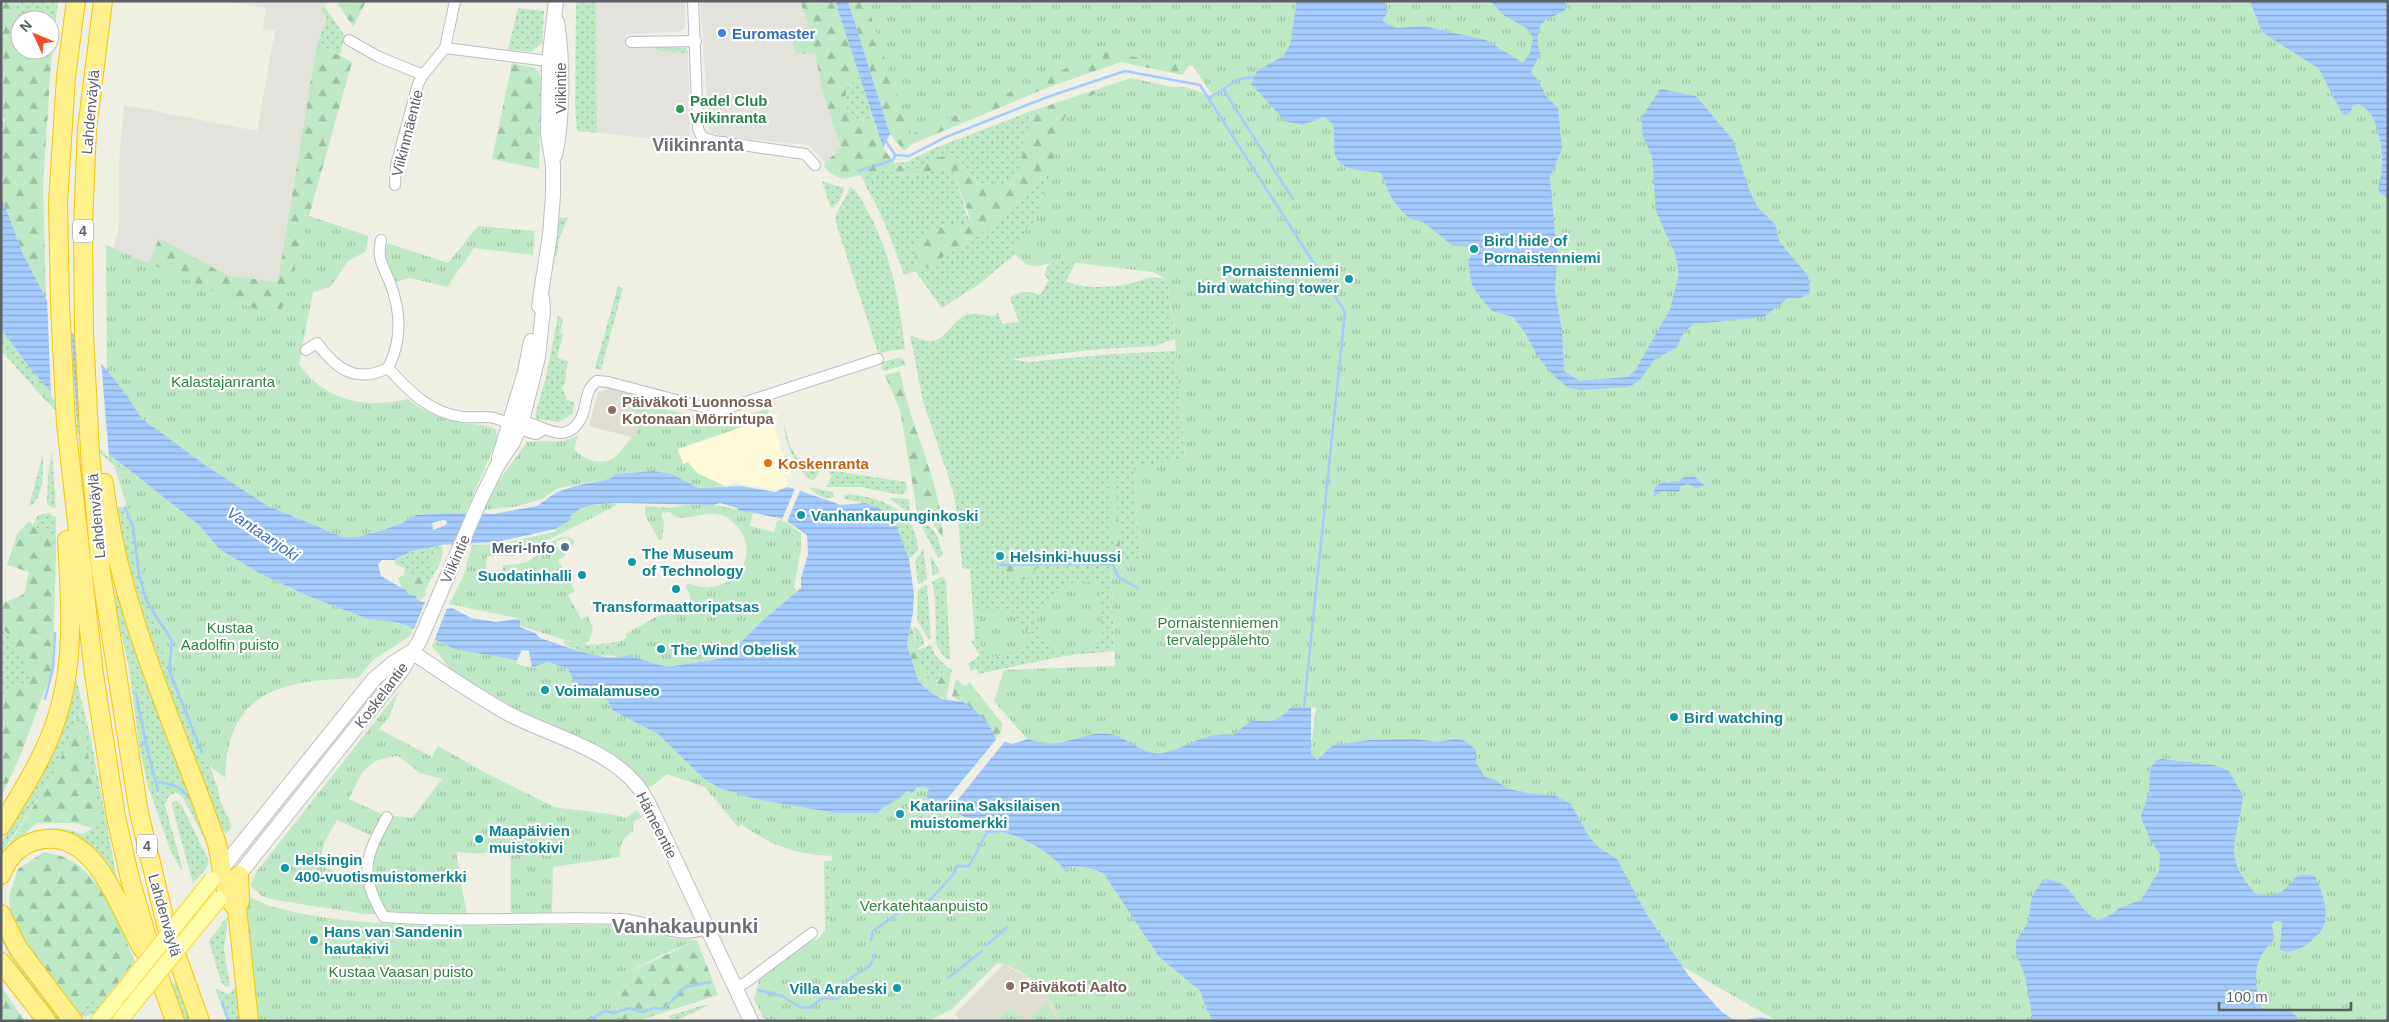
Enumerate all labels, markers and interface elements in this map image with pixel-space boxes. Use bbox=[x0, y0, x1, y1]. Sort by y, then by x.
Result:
north arrow bbox=[10, 10, 60, 60]
text: N bbox=[16, 17, 35, 35]
place label: Euromaster bbox=[732, 25, 816, 42]
marker: Euromaster bbox=[716, 27, 728, 39]
street label: Viikintie bbox=[552, 62, 569, 114]
street label: Lahdenväylä bbox=[78, 68, 102, 155]
street label: Viikinmäentie bbox=[388, 88, 426, 178]
place label: Padel Club Viikinranta bbox=[690, 92, 768, 126]
marker: Padel Club Viikinranta bbox=[674, 103, 686, 115]
district label: Viikinranta bbox=[652, 135, 745, 155]
road number: 4 bbox=[73, 220, 93, 242]
place label: Bird hide of Pornaistenniemi bbox=[1484, 232, 1601, 266]
marker: Bird hide of Pornaistenniemi bbox=[1468, 243, 1480, 255]
place label: Pornaistenniemi bird watching tower bbox=[1197, 262, 1339, 296]
marker: Pornaistenniemi bird watching tower bbox=[1343, 273, 1355, 285]
park label: Kalastajanranta bbox=[171, 373, 276, 390]
place label: Päiväkoti Luonnossa Kotonaan Mörrintupa bbox=[622, 393, 774, 427]
marker: Päiväkoti Luonnossa Kotonaan Mörrintupa bbox=[606, 404, 618, 416]
place label: Koskenranta bbox=[778, 455, 870, 472]
marker: Koskenranta bbox=[762, 457, 774, 469]
street label: Lahdenväylä bbox=[84, 472, 108, 559]
water label: Vantaanjoki bbox=[224, 504, 303, 565]
place label: Vanhankaupunginkoski bbox=[811, 507, 979, 524]
marker: Vanhankaupunginkoski bbox=[795, 509, 807, 521]
street label: Viikintie bbox=[437, 532, 473, 586]
place label: Meri-Info bbox=[492, 539, 555, 556]
marker: Meri-Info bbox=[559, 541, 571, 553]
place label: The Museum of Technology bbox=[642, 545, 744, 579]
place label: Helsinki-huussi bbox=[1010, 548, 1121, 565]
marker: Helsinki-huussi bbox=[994, 550, 1006, 562]
marker: The Museum of Technology bbox=[626, 556, 638, 568]
place label: Suodatinhalli bbox=[478, 567, 572, 584]
marker: Suodatinhalli bbox=[576, 569, 588, 581]
marker: Transformaattoripatsas bbox=[670, 583, 682, 595]
place label: Transformaattoripatsas bbox=[593, 598, 759, 615]
park label: Pornaistenniemen tervaleppälehto bbox=[1158, 614, 1278, 648]
park label: Kustaa Aadolfin puisto bbox=[181, 619, 279, 653]
place label: The Wind Obelisk bbox=[671, 641, 797, 658]
marker: The Wind Obelisk bbox=[655, 643, 667, 655]
street label: Koskelantie bbox=[351, 659, 411, 731]
place label: Voimalamuseo bbox=[555, 682, 660, 699]
marker: Voimalamuseo bbox=[539, 684, 551, 696]
place label: Bird watching bbox=[1684, 709, 1783, 726]
marker: Bird watching bbox=[1668, 711, 1680, 723]
street label: Hämeentie bbox=[633, 789, 681, 861]
place label: Katariina Saksilaisen muistomerkki bbox=[910, 797, 1060, 831]
marker: Katariina Saksilaisen muistomerkki bbox=[894, 808, 906, 820]
place label: Maapäivien muistokivi bbox=[489, 822, 570, 856]
marker: Maapäivien muistokivi bbox=[473, 833, 485, 845]
road number: 4 bbox=[137, 834, 157, 858]
place label: Helsingin 400-vuotismuistomerkki bbox=[295, 851, 467, 885]
marker: Helsingin 400-vuotismuistomerkki bbox=[279, 862, 291, 874]
street label: Lahdenväylä bbox=[145, 872, 185, 959]
park label: Verkatehtaanpuisto bbox=[860, 897, 988, 914]
district label: Vanhakaupunki bbox=[612, 915, 758, 937]
place label: Hans van Sandenin hautakivi bbox=[324, 923, 462, 957]
marker: Hans van Sandenin hautakivi bbox=[308, 934, 320, 946]
park label: Kustaa Vaasan puisto bbox=[329, 963, 473, 980]
place label: Päiväkoti Aalto bbox=[1020, 978, 1127, 995]
place label: Villa Arabeski bbox=[789, 980, 887, 997]
marker: Päiväkoti Aalto bbox=[1004, 980, 1016, 992]
scale bar bbox=[2219, 980, 2352, 1012]
marker: Villa Arabeski bbox=[891, 982, 903, 994]
text: 100 m bbox=[2226, 988, 2268, 1005]

